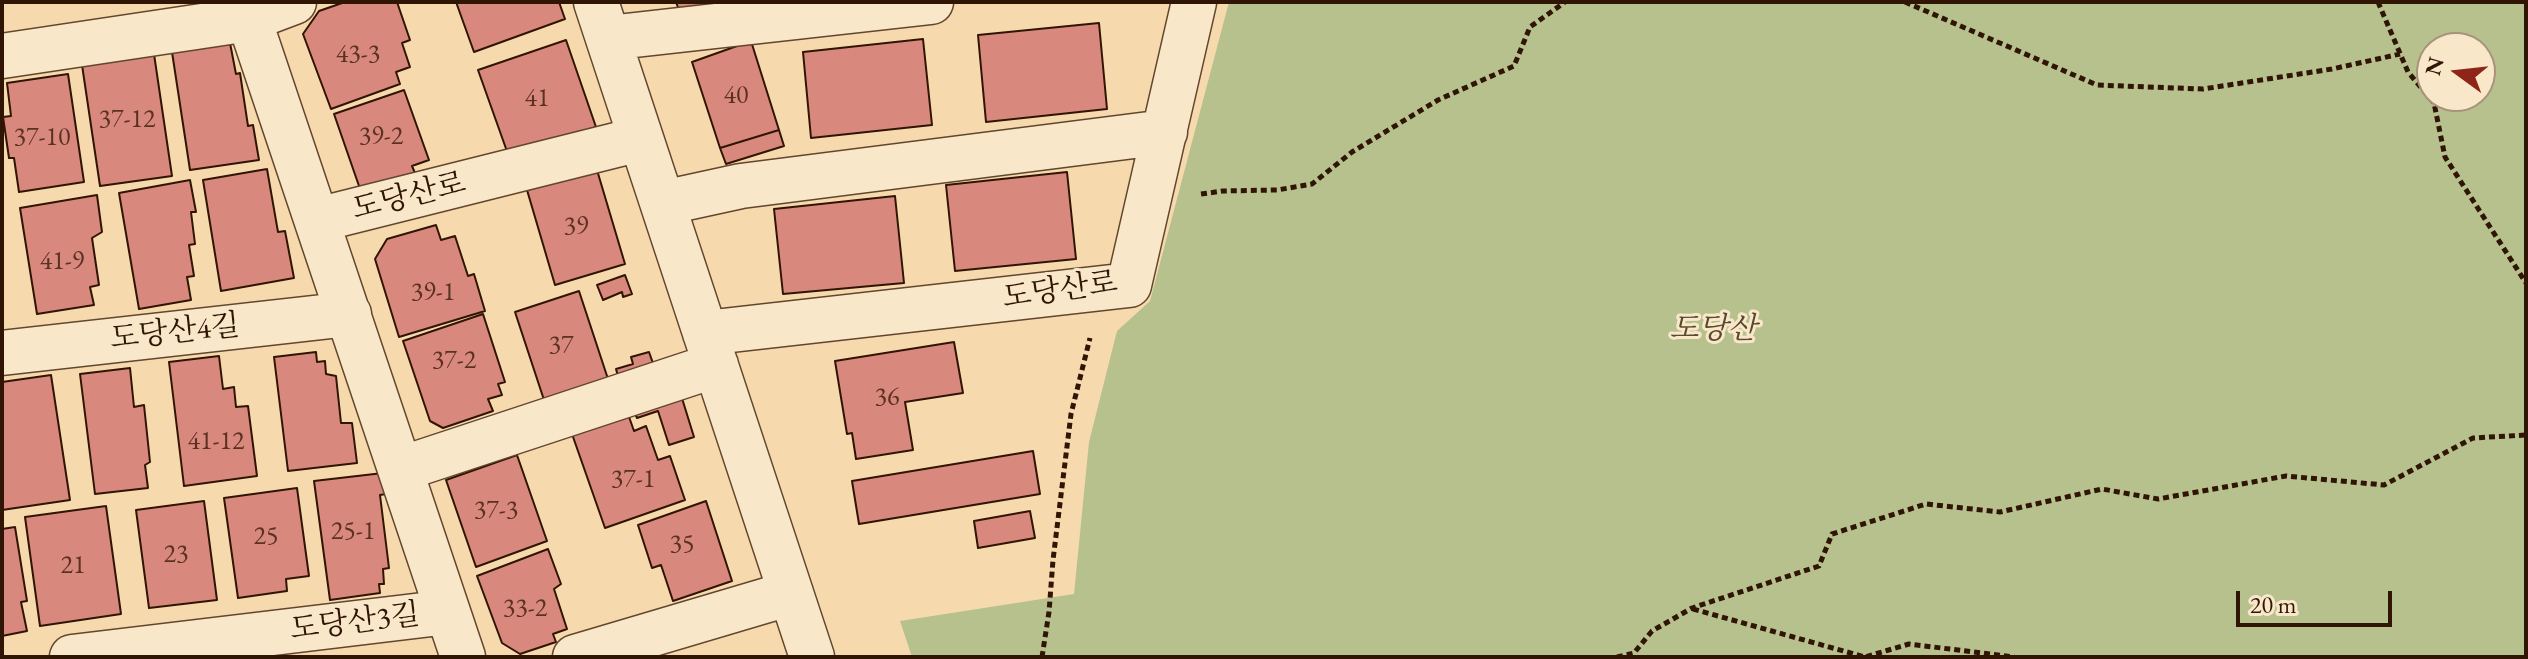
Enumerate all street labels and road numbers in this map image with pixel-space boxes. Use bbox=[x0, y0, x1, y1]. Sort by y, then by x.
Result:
street label: 도당산로 bbox=[348, 166, 470, 228]
street label: 도당산로 bbox=[1000, 265, 1120, 317]
street label: 도당산4길 bbox=[108, 308, 242, 358]
street label: 도당산3길 bbox=[288, 597, 422, 649]

